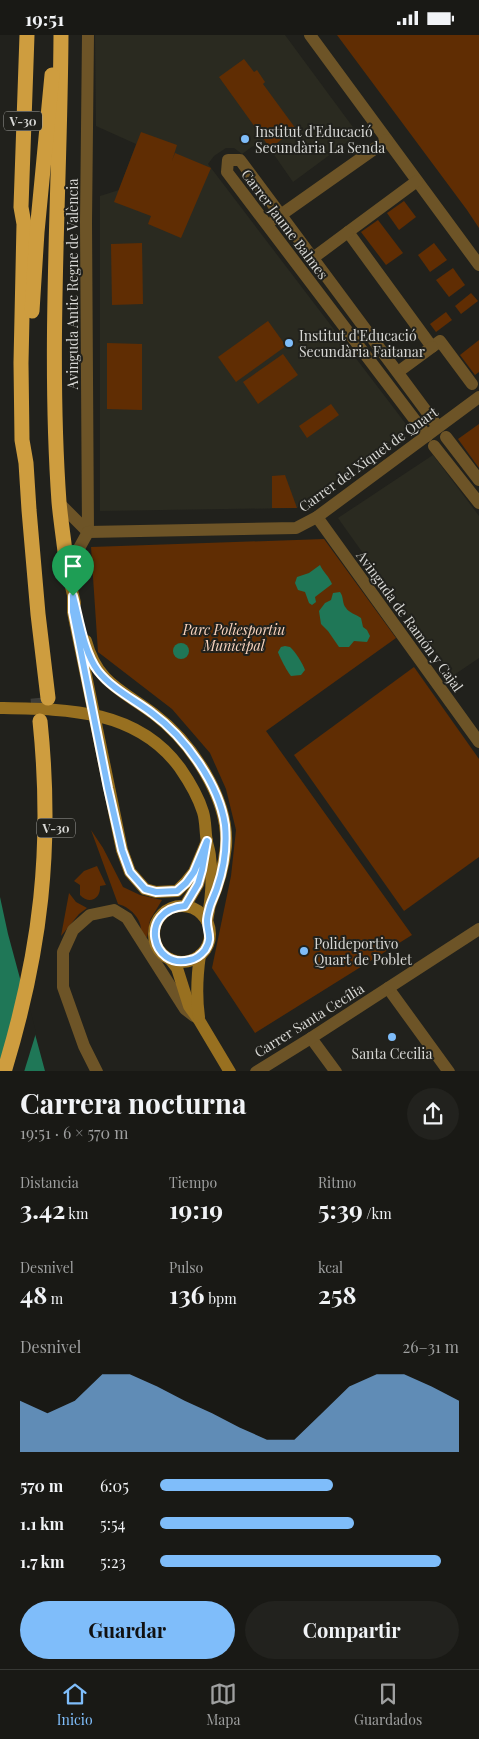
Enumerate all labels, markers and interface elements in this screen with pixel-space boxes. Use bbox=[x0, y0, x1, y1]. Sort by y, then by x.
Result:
text: 19:51 bbox=[25, 5, 64, 31]
road number: V-30 bbox=[4, 111, 42, 130]
place label: Institut d'Educació Secundària La Senda bbox=[255, 122, 385, 157]
marker: Institut d'Educació Secundària La Senda bbox=[239, 133, 251, 145]
street label: Carrer Jaume Balmes bbox=[237, 165, 333, 283]
street label: Avinguda Antic Regne de València bbox=[63, 179, 82, 390]
place label: Institut d'Educació Secundària Faitanar bbox=[299, 326, 426, 361]
marker: Institut d'Educació Secundària Faitanar bbox=[283, 337, 295, 349]
street label: Carrer del Xiquet de Quart bbox=[295, 401, 442, 516]
pin bbox=[52, 545, 94, 596]
street label: Avinguda de Ramón y Cajal bbox=[352, 546, 468, 695]
icon: arrive bbox=[59, 552, 87, 580]
park label: Parc Poliesportiu Municipal bbox=[182, 620, 285, 655]
road number: V-30 bbox=[37, 819, 75, 837]
place label: Polideportivo Quart de Poblet bbox=[314, 934, 413, 969]
marker: Polideportivo Quart de Poblet bbox=[298, 945, 310, 957]
street label: Carrer Santa Cecília bbox=[250, 979, 368, 1061]
marker: Santa Cecilia bbox=[386, 1031, 398, 1043]
place label: Santa Cecilia bbox=[352, 1044, 432, 1063]
text: Carrera nocturna bbox=[20, 1084, 246, 1121]
button: share bbox=[407, 1088, 459, 1140]
text: 19:51 · 6 × 570 m bbox=[20, 1122, 128, 1143]
text: Distancia bbox=[20, 1173, 79, 1192]
text: Tiempo bbox=[169, 1173, 217, 1192]
text: Ritmo bbox=[318, 1173, 356, 1192]
text: 3.42 bbox=[20, 1192, 65, 1225]
text: 19:19 bbox=[169, 1192, 223, 1225]
text: 5:39 bbox=[318, 1192, 363, 1225]
text: km bbox=[65, 1204, 88, 1223]
text: /km bbox=[363, 1204, 392, 1223]
text: Desnivel bbox=[20, 1258, 74, 1277]
text: Pulso bbox=[169, 1258, 203, 1277]
text: kcal bbox=[318, 1258, 343, 1277]
text: 48 bbox=[20, 1277, 47, 1310]
text: 136 bbox=[169, 1277, 205, 1310]
text: 258 bbox=[318, 1277, 357, 1310]
text: m bbox=[47, 1289, 63, 1308]
text: bpm bbox=[205, 1289, 237, 1308]
text: Desnivel bbox=[20, 1336, 81, 1357]
text: 26–31 m bbox=[403, 1336, 459, 1357]
text: 570 m bbox=[20, 1475, 63, 1496]
text: 6:05 bbox=[100, 1475, 129, 1496]
text: 1.1 km bbox=[20, 1513, 64, 1534]
text: 5:54 bbox=[100, 1513, 125, 1534]
text: 1.7 km bbox=[20, 1551, 64, 1572]
text: 5:23 bbox=[100, 1551, 126, 1572]
button: Guardar bbox=[20, 1601, 235, 1659]
button: Compartir bbox=[245, 1601, 459, 1659]
tab: Inicio bbox=[57, 1680, 93, 1729]
tab: Mapa bbox=[206, 1680, 240, 1729]
tab: Guardados bbox=[354, 1680, 422, 1729]

